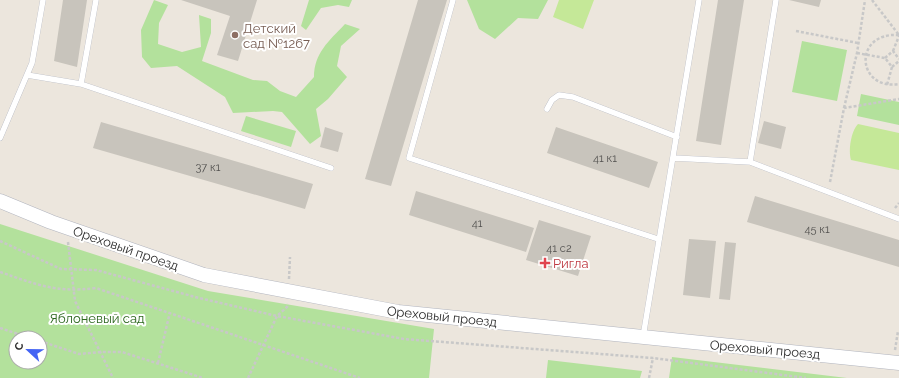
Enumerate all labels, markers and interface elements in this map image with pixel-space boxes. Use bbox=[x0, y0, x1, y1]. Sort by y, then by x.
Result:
place label: Детский сад №1267 bbox=[243, 21, 310, 51]
marker: Детский сад №1267 bbox=[230, 30, 240, 40]
house number: 41 к1 bbox=[593, 152, 617, 165]
house number: 37 к1 bbox=[196, 161, 221, 174]
house number: 41 bbox=[472, 217, 483, 230]
street label: Ореховый проезд bbox=[71, 223, 181, 274]
house number: 45 к1 bbox=[804, 223, 830, 236]
house number: 41 с2 bbox=[546, 242, 572, 255]
place label: Ригла bbox=[553, 256, 589, 271]
marker: Ригла bbox=[540, 258, 550, 268]
street label: Ореховый проезд bbox=[386, 303, 498, 330]
park label: Яблоневый сад bbox=[49, 311, 145, 326]
north arrow bbox=[8, 330, 48, 370]
street label: Ореховый проезд bbox=[709, 337, 821, 362]
text: С bbox=[12, 340, 27, 352]

